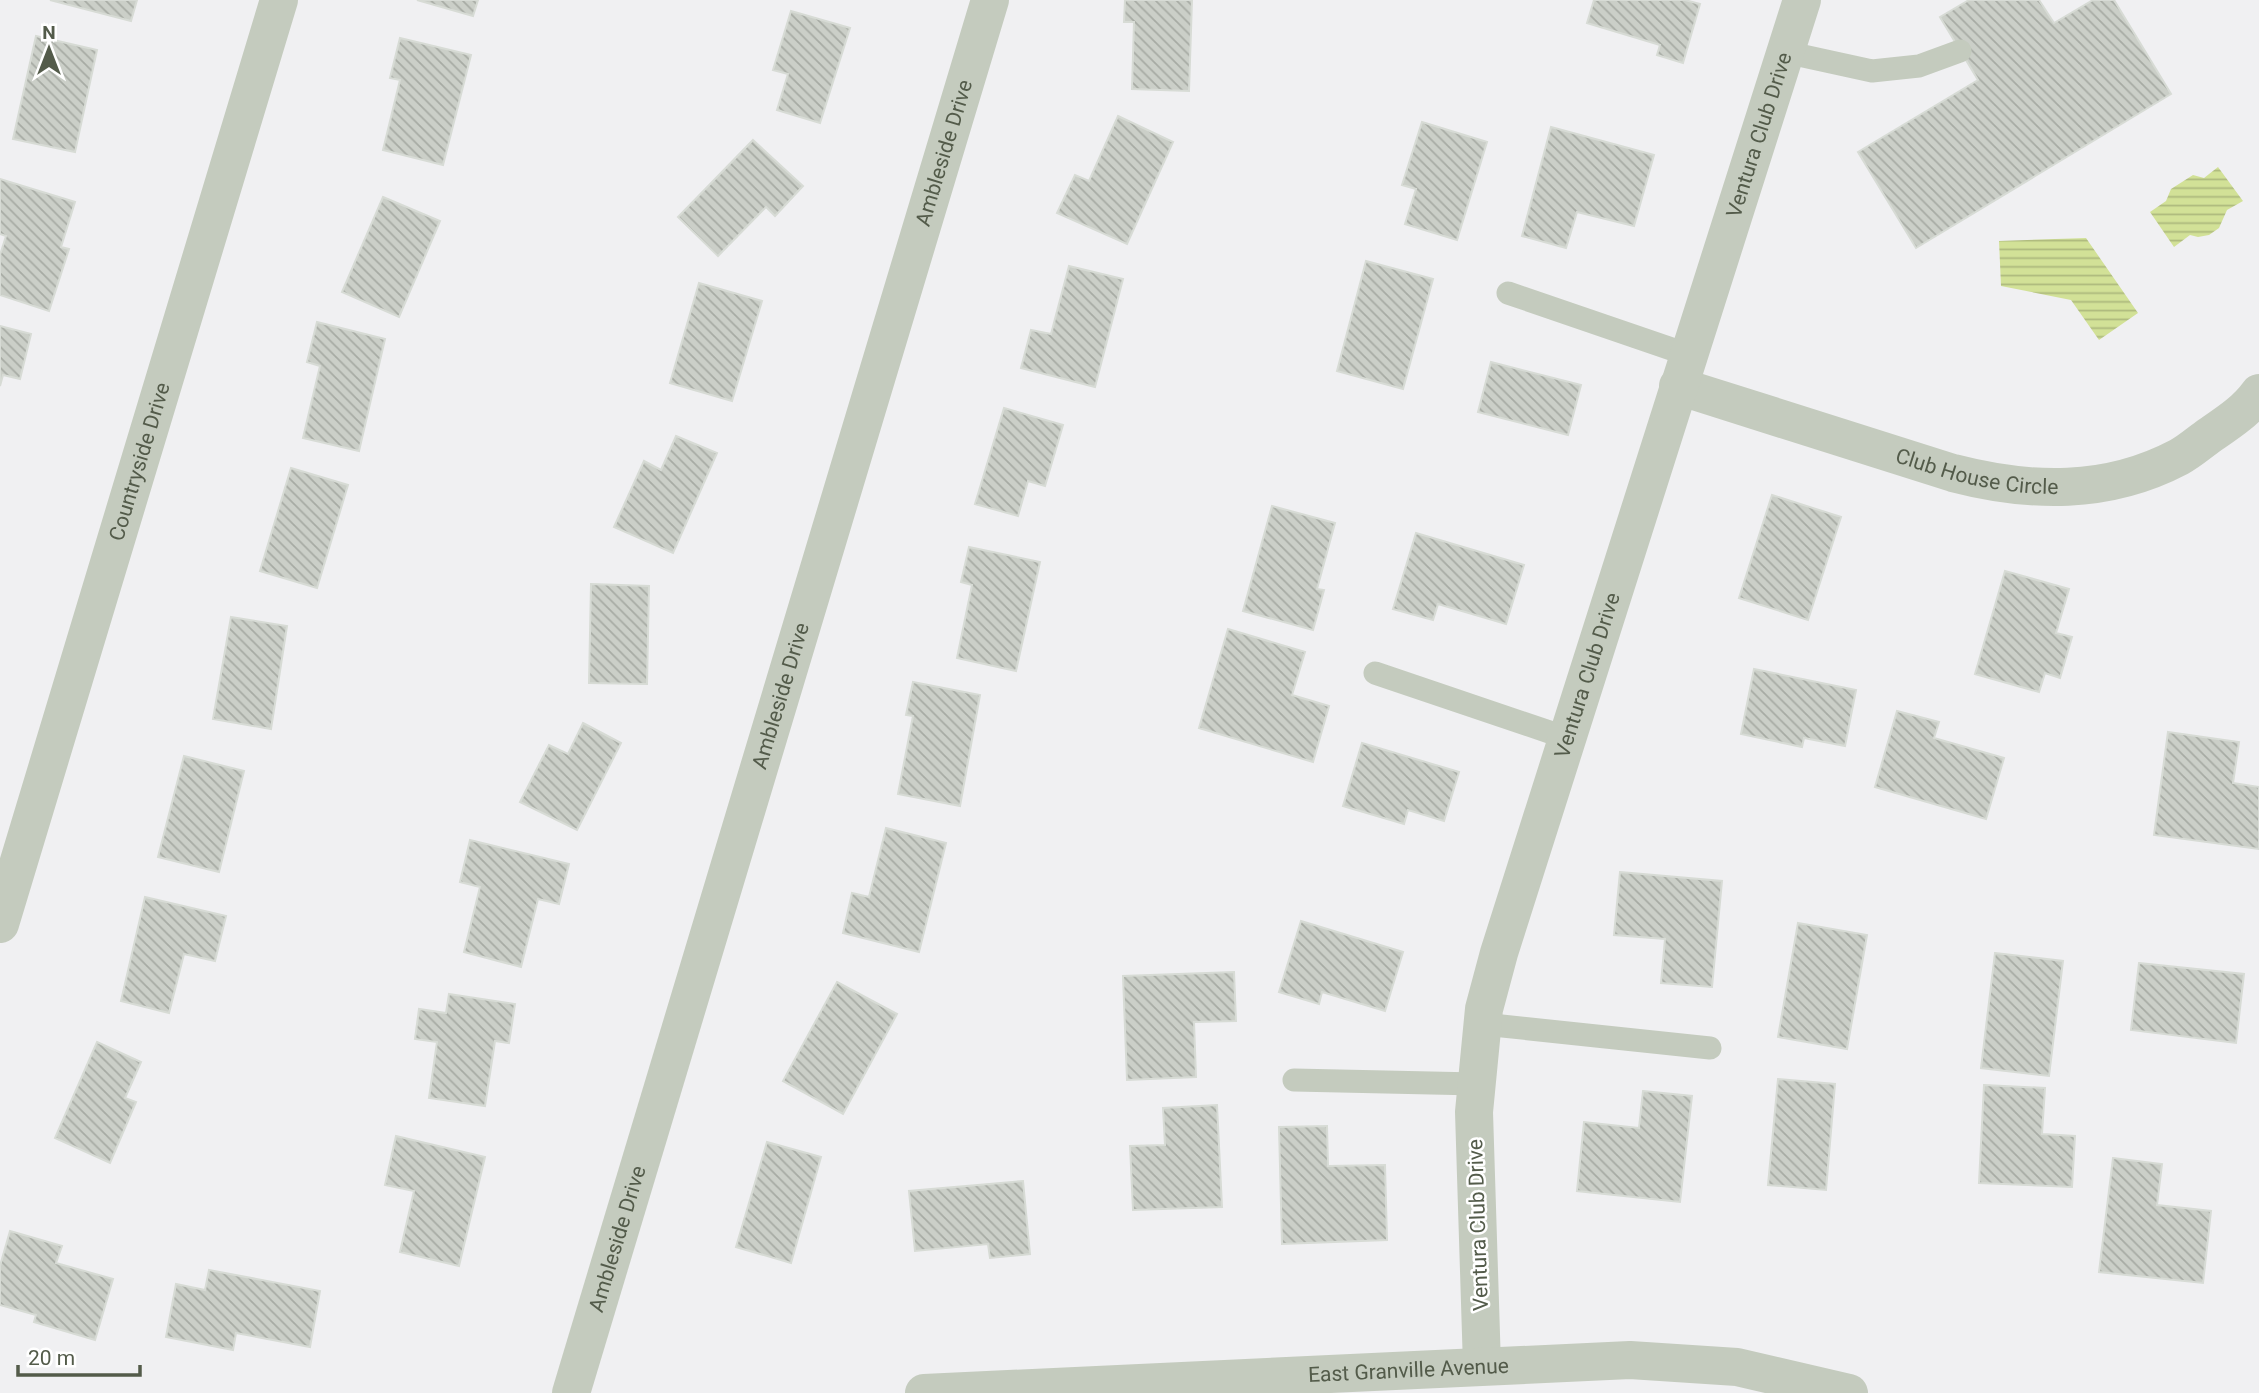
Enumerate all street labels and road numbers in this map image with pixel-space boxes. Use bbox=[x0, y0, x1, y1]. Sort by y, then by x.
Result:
street label: Ventura Club Drive bbox=[1722, 49, 1797, 221]
street label: Ambleside Drive bbox=[911, 77, 977, 229]
street label: Countryside Drive bbox=[104, 379, 175, 544]
street label: Club House Circle bbox=[1893, 444, 2058, 499]
street label: Ventura Club Drive bbox=[1550, 590, 1625, 761]
street label: Ambleside Drive bbox=[747, 620, 814, 772]
street label: Ventura Club Drive bbox=[1463, 1139, 1493, 1311]
street label: Ambleside Drive bbox=[584, 1163, 651, 1315]
street label: East Granville Avenue bbox=[1308, 1354, 1509, 1387]

